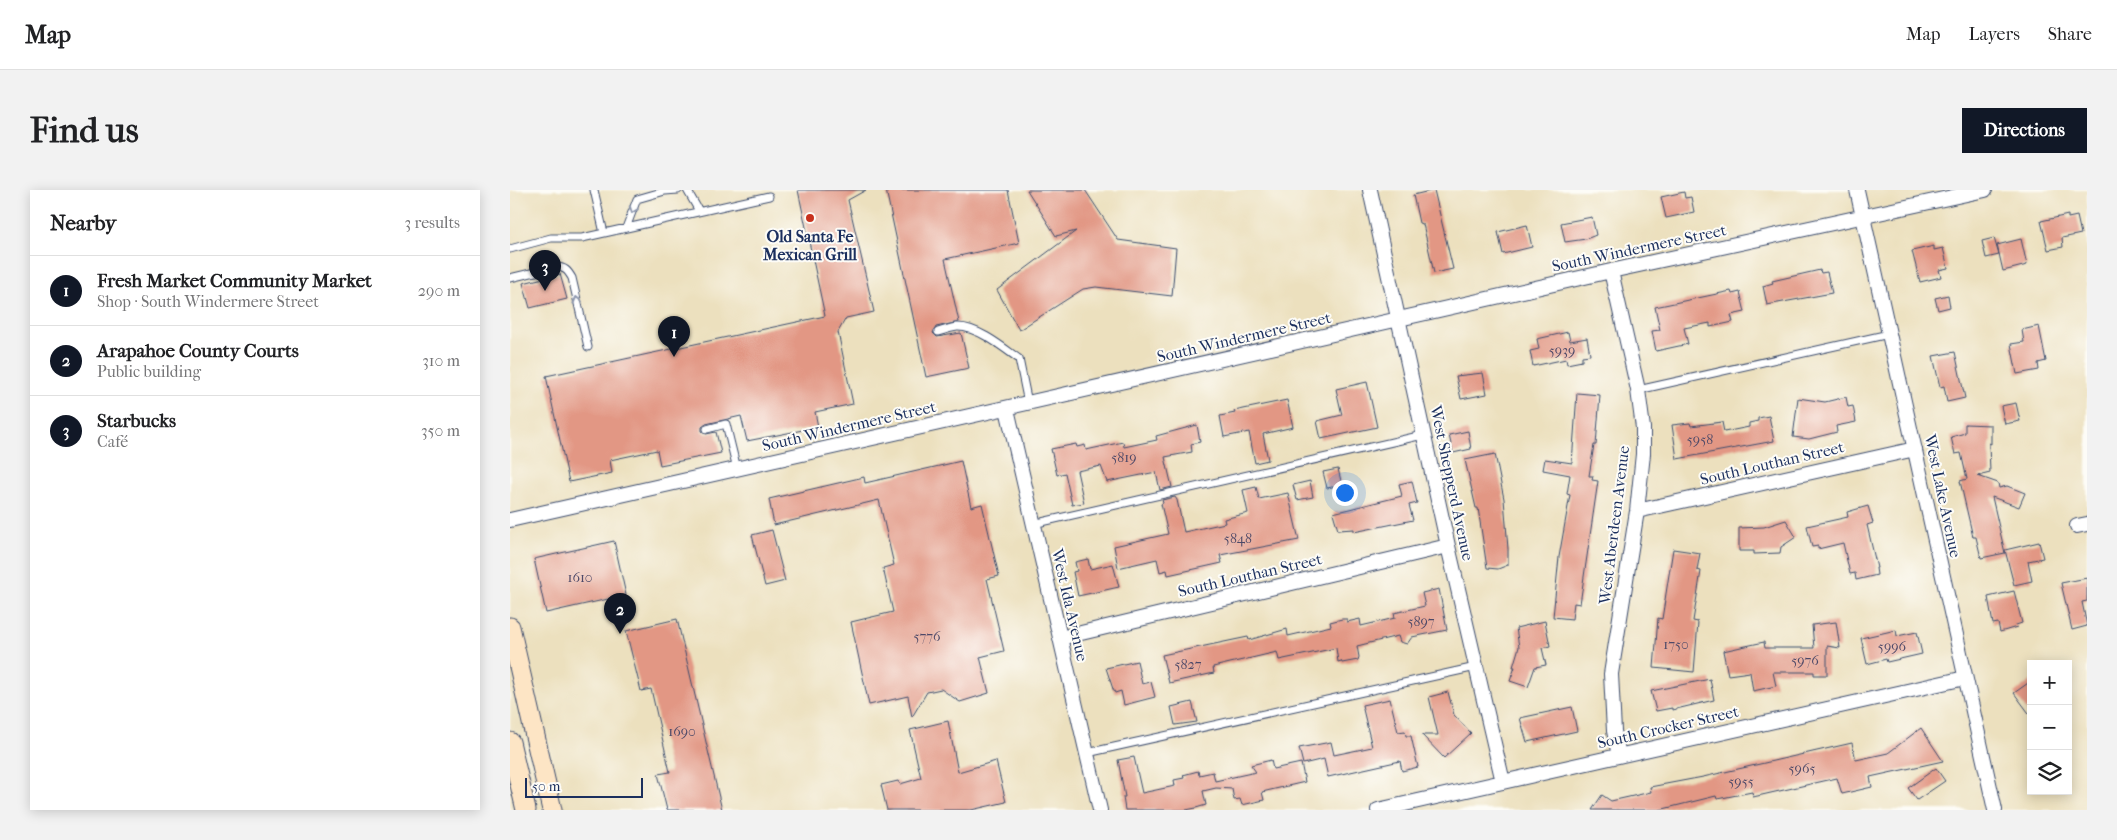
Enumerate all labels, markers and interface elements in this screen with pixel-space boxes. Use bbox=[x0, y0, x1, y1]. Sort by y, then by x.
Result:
text: Map bbox=[25, 21, 71, 49]
text: Map bbox=[1906, 24, 1940, 45]
text: Layers bbox=[1968, 24, 2020, 45]
text: Share bbox=[2048, 24, 2092, 45]
button: Directions bbox=[1962, 108, 2087, 153]
text: Find us bbox=[30, 110, 139, 151]
one-way arrow bbox=[629, 205, 639, 214]
text: Nearby bbox=[50, 211, 116, 235]
marker: Old Santa Fe Mexican Grill bbox=[804, 212, 816, 224]
text: 3 results bbox=[404, 213, 460, 232]
street label: South Windermere Street bbox=[1550, 220, 1728, 276]
place label: Old Santa Fe Mexican Grill bbox=[762, 227, 858, 264]
pin: 3 bbox=[529, 250, 561, 291]
text: Fresh Market Community Market bbox=[97, 270, 372, 292]
text: 1 bbox=[63, 281, 69, 300]
text: 290 m bbox=[418, 281, 460, 300]
text: Shop · South Windermere Street bbox=[97, 292, 319, 311]
one-way arrow bbox=[572, 296, 583, 305]
street label: South Windermere Street bbox=[1155, 308, 1333, 366]
pin: 1 bbox=[658, 316, 690, 357]
text: Arapahoe County Courts bbox=[97, 340, 299, 362]
house number: 5939 bbox=[1549, 342, 1575, 359]
text: 2 bbox=[62, 351, 70, 370]
text: 310 m bbox=[422, 351, 460, 370]
text: Public building bbox=[97, 362, 201, 381]
street label: South Windermere Street bbox=[760, 397, 938, 455]
street label: West Shepperd Avenue bbox=[1426, 403, 1478, 563]
text: Starbucks bbox=[97, 410, 176, 432]
text: 3 bbox=[63, 421, 69, 440]
text: 350 m bbox=[421, 421, 460, 440]
house number: 5958 bbox=[1687, 431, 1713, 448]
text: Café bbox=[97, 432, 128, 451]
street label: West Lake Avenue bbox=[1920, 432, 1965, 560]
street label: South Louthan Street bbox=[1698, 437, 1846, 489]
street label: West Aberdeen Avenue bbox=[1595, 444, 1633, 606]
house number: 5819 bbox=[1111, 449, 1137, 466]
your location bbox=[1332, 480, 1358, 506]
house number: 5848 bbox=[1224, 530, 1252, 547]
street label: West Ida Avenue bbox=[1048, 546, 1092, 663]
street label: South Louthan Street bbox=[1176, 549, 1324, 601]
house number: 1610 bbox=[567, 569, 593, 586]
pin: 2 bbox=[604, 593, 636, 634]
house number: 5897 bbox=[1407, 613, 1435, 630]
house number: 5776 bbox=[913, 628, 941, 645]
house number: 1750 bbox=[1663, 636, 1689, 653]
house number: 5996 bbox=[1878, 638, 1907, 655]
house number: 5976 bbox=[1791, 652, 1819, 669]
house number: 5827 bbox=[1174, 656, 1202, 673]
map controls bbox=[2027, 660, 2072, 795]
button: + bbox=[2027, 660, 2072, 705]
street label: South Crocker Street bbox=[1596, 701, 1741, 752]
button: − bbox=[2027, 705, 2072, 750]
house number: 1690 bbox=[668, 723, 696, 740]
button: layers bbox=[2027, 750, 2072, 795]
house number: 5965 bbox=[1788, 760, 1816, 777]
house number: 5955 bbox=[1728, 773, 1754, 790]
scale bar bbox=[525, 775, 642, 798]
text: 50 m bbox=[532, 778, 560, 795]

